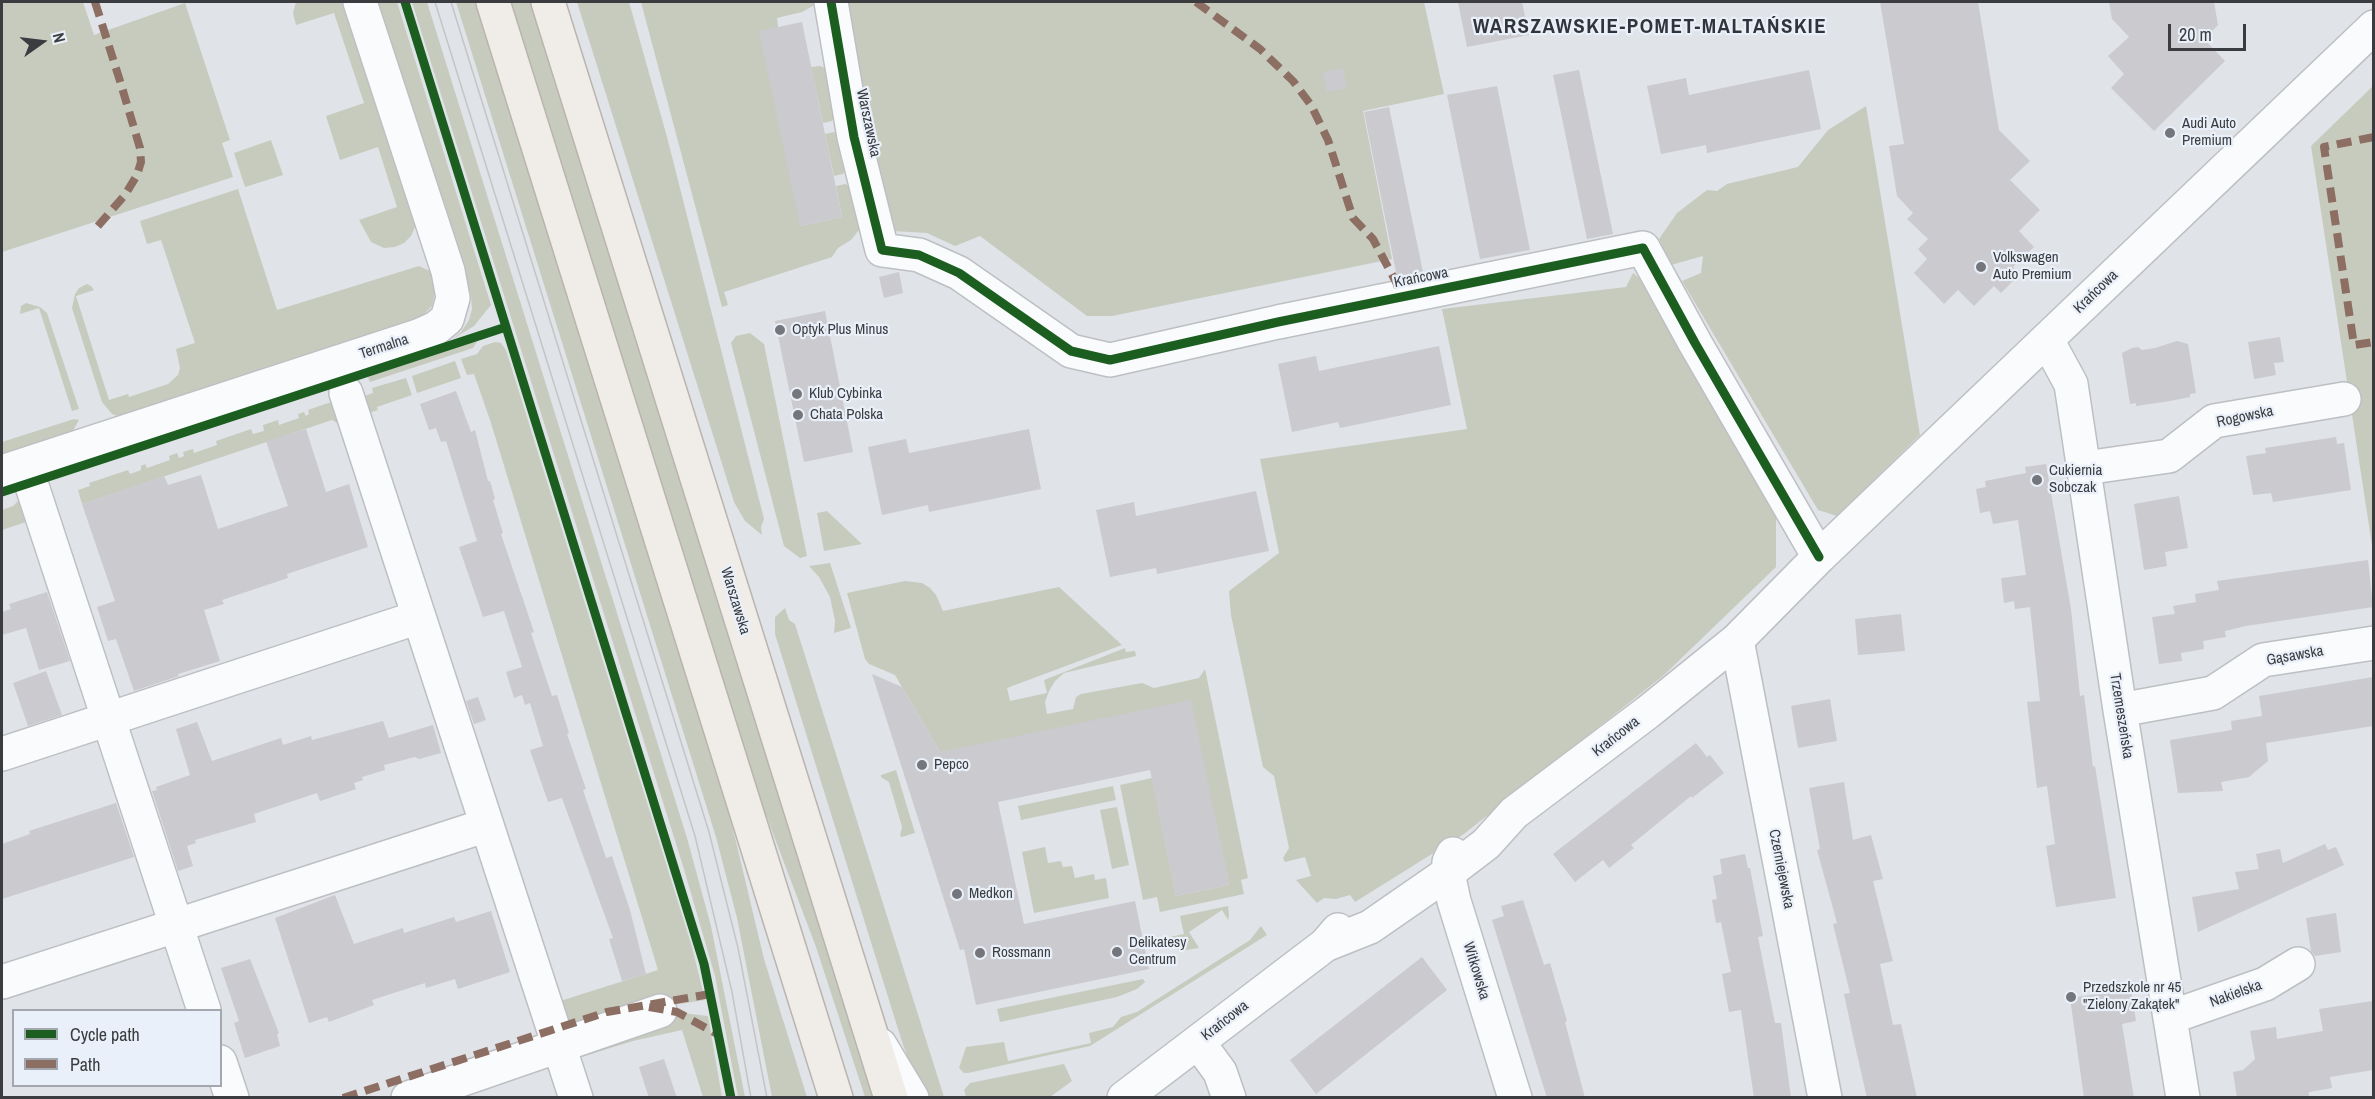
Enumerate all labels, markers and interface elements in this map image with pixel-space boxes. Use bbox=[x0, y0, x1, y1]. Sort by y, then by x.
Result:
north arrow bbox=[12, 12, 72, 72]
scale bar bbox=[2171, 12, 2249, 50]
district label: WARSZAWSKIE-POMET-MALTAŃSKIE bbox=[1473, 14, 1827, 40]
text: 20 m bbox=[2179, 22, 2212, 47]
text: N bbox=[48, 30, 71, 45]
street label: Warszawska bbox=[852, 87, 884, 159]
place label: Audi Auto Premium bbox=[2182, 115, 2236, 150]
marker: Audi Auto Premium bbox=[2163, 126, 2177, 140]
place label: Volkswagen Auto Premium bbox=[1993, 249, 2072, 284]
marker: Volkswagen Auto Premium bbox=[1974, 260, 1988, 274]
street label: Krańcowa bbox=[1392, 264, 1450, 292]
street label: Krańcowa bbox=[2070, 267, 2122, 317]
place label: Optyk Plus Minus bbox=[792, 321, 888, 339]
marker: Optyk Plus Minus bbox=[773, 323, 787, 337]
street label: Termalna bbox=[357, 331, 411, 363]
place label: Klub Cybinka bbox=[809, 385, 882, 403]
marker: Klub Cybinka bbox=[790, 387, 804, 401]
street label: Rogowska bbox=[2215, 402, 2275, 432]
place label: Chata Polska bbox=[810, 406, 883, 424]
marker: Chata Polska bbox=[791, 408, 805, 422]
place label: Cukiernia Sobczak bbox=[2049, 462, 2102, 497]
marker: Cukiernia Sobczak bbox=[2030, 473, 2044, 487]
street label: Warszawska bbox=[716, 565, 754, 637]
street label: Gąsawska bbox=[2265, 642, 2325, 670]
street label: Trzemeszeńska bbox=[2105, 672, 2137, 760]
street label: Krańcowa bbox=[1589, 713, 1643, 761]
place label: Pepco bbox=[934, 756, 969, 774]
marker: Pepco bbox=[915, 758, 929, 772]
street label: Czerniejewska bbox=[1764, 828, 1798, 910]
place label: Medkon bbox=[969, 885, 1013, 903]
marker: Medkon bbox=[950, 887, 964, 901]
place label: Delikatesy Centrum bbox=[1129, 934, 1186, 969]
street label: Witkowska bbox=[1459, 940, 1493, 1002]
place label: Rossmann bbox=[992, 944, 1051, 962]
marker: Delikatesy Centrum bbox=[1110, 945, 1124, 959]
marker: Rossmann bbox=[973, 946, 987, 960]
street label: Nakielska bbox=[2208, 976, 2264, 1012]
place label: Przedszkole nr 45 "Zielony Zakątek" bbox=[2083, 979, 2181, 1014]
marker: Przedszkole nr 45 "Zielony Zakątek" bbox=[2064, 990, 2078, 1004]
street label: Krańcowa bbox=[1198, 997, 1252, 1045]
legend bbox=[12, 1009, 222, 1087]
text: Cycle path bbox=[70, 1022, 140, 1047]
text: Path bbox=[70, 1052, 100, 1077]

